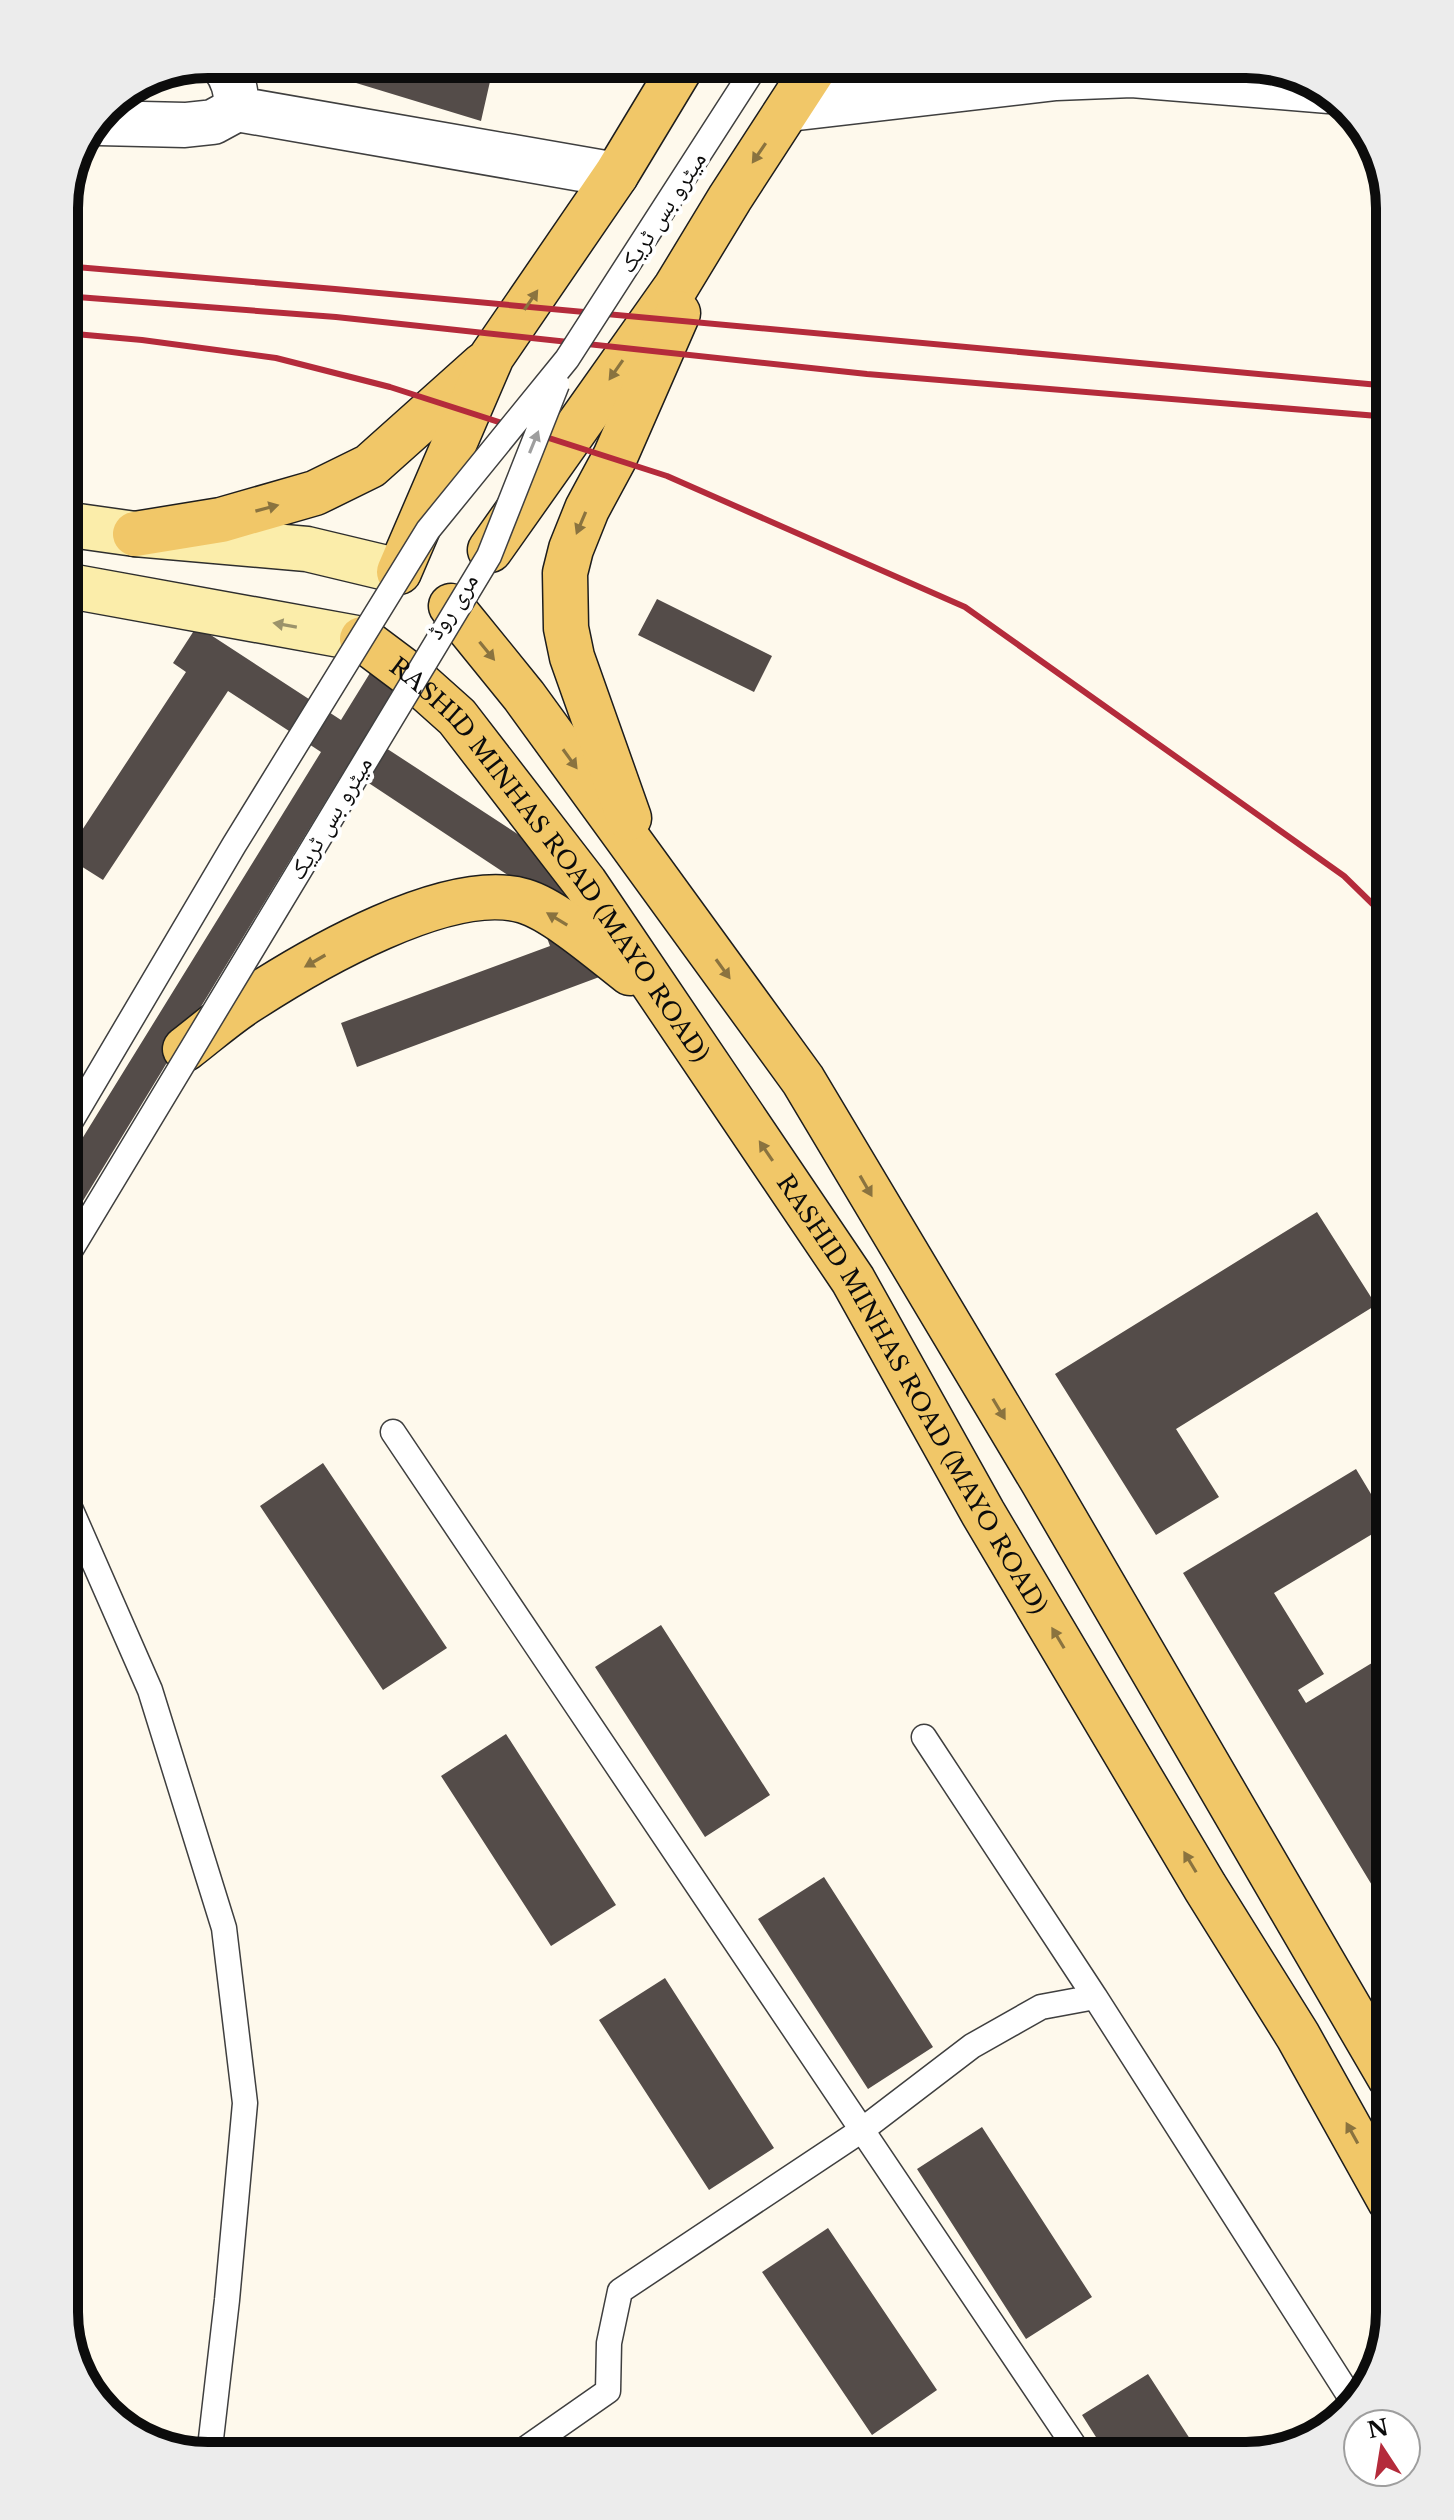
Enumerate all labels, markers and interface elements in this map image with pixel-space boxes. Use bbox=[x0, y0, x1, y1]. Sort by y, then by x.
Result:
one-way arrow bbox=[753, 142, 767, 164]
street label: میٹرو بس ٹریک bbox=[612, 146, 712, 278]
one-way arrow bbox=[523, 289, 538, 310]
one-way arrow bbox=[609, 359, 624, 380]
one-way arrow bbox=[528, 430, 541, 454]
one-way arrow bbox=[254, 502, 279, 514]
one-way arrow bbox=[575, 511, 588, 535]
street label: مری روڈ bbox=[420, 568, 484, 644]
one-way arrow bbox=[273, 619, 298, 631]
one-way arrow bbox=[478, 641, 495, 661]
street label: RASHID MINHAS ROAD (MAYO ROAD) bbox=[384, 651, 716, 1067]
one-way arrow bbox=[561, 749, 577, 770]
street label: میٹرو بس ٹریک bbox=[282, 751, 378, 885]
one-way arrow bbox=[546, 913, 568, 927]
one-way arrow bbox=[304, 954, 326, 968]
one-way arrow bbox=[714, 959, 730, 980]
one-way arrow bbox=[759, 1141, 774, 1162]
street label: RASHID MINHAS ROAD (MAYO ROAD) bbox=[771, 1169, 1054, 1619]
one-way arrow bbox=[859, 1175, 873, 1197]
one-way arrow bbox=[992, 1398, 1006, 1420]
one-way arrow bbox=[1051, 1627, 1065, 1649]
one-way arrow bbox=[1183, 1851, 1197, 1873]
one-way arrow bbox=[1345, 2122, 1359, 2144]
north arrow bbox=[1342, 2408, 1422, 2488]
text: N bbox=[1365, 2414, 1391, 2444]

